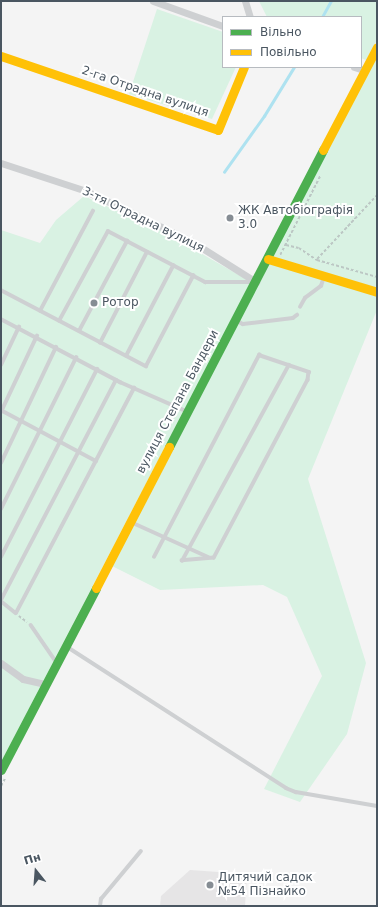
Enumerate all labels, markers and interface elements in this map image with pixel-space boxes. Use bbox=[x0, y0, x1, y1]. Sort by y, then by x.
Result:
legend bbox=[222, 16, 362, 68]
text: Вільно bbox=[260, 25, 302, 39]
text: Повільно bbox=[260, 45, 317, 59]
street label: 2-га Отрадна вулиця bbox=[80, 64, 210, 120]
street label: 3-тя Отрадна вулиця bbox=[80, 184, 206, 256]
place label: ЖК Автобіографія 3.0 bbox=[238, 204, 353, 232]
marker: ЖК Автобіографія 3.0 bbox=[225, 213, 235, 223]
place label: Ротор bbox=[102, 296, 139, 310]
marker: Ротор bbox=[89, 298, 99, 308]
street label: вулиця Степана Бандери bbox=[134, 328, 222, 476]
text: Пн bbox=[22, 850, 42, 868]
north arrow bbox=[16, 851, 56, 891]
place label: Дитячий садок №54 Пізнайко bbox=[218, 871, 313, 899]
marker: Дитячий садок №54 Пізнайко bbox=[205, 880, 215, 890]

